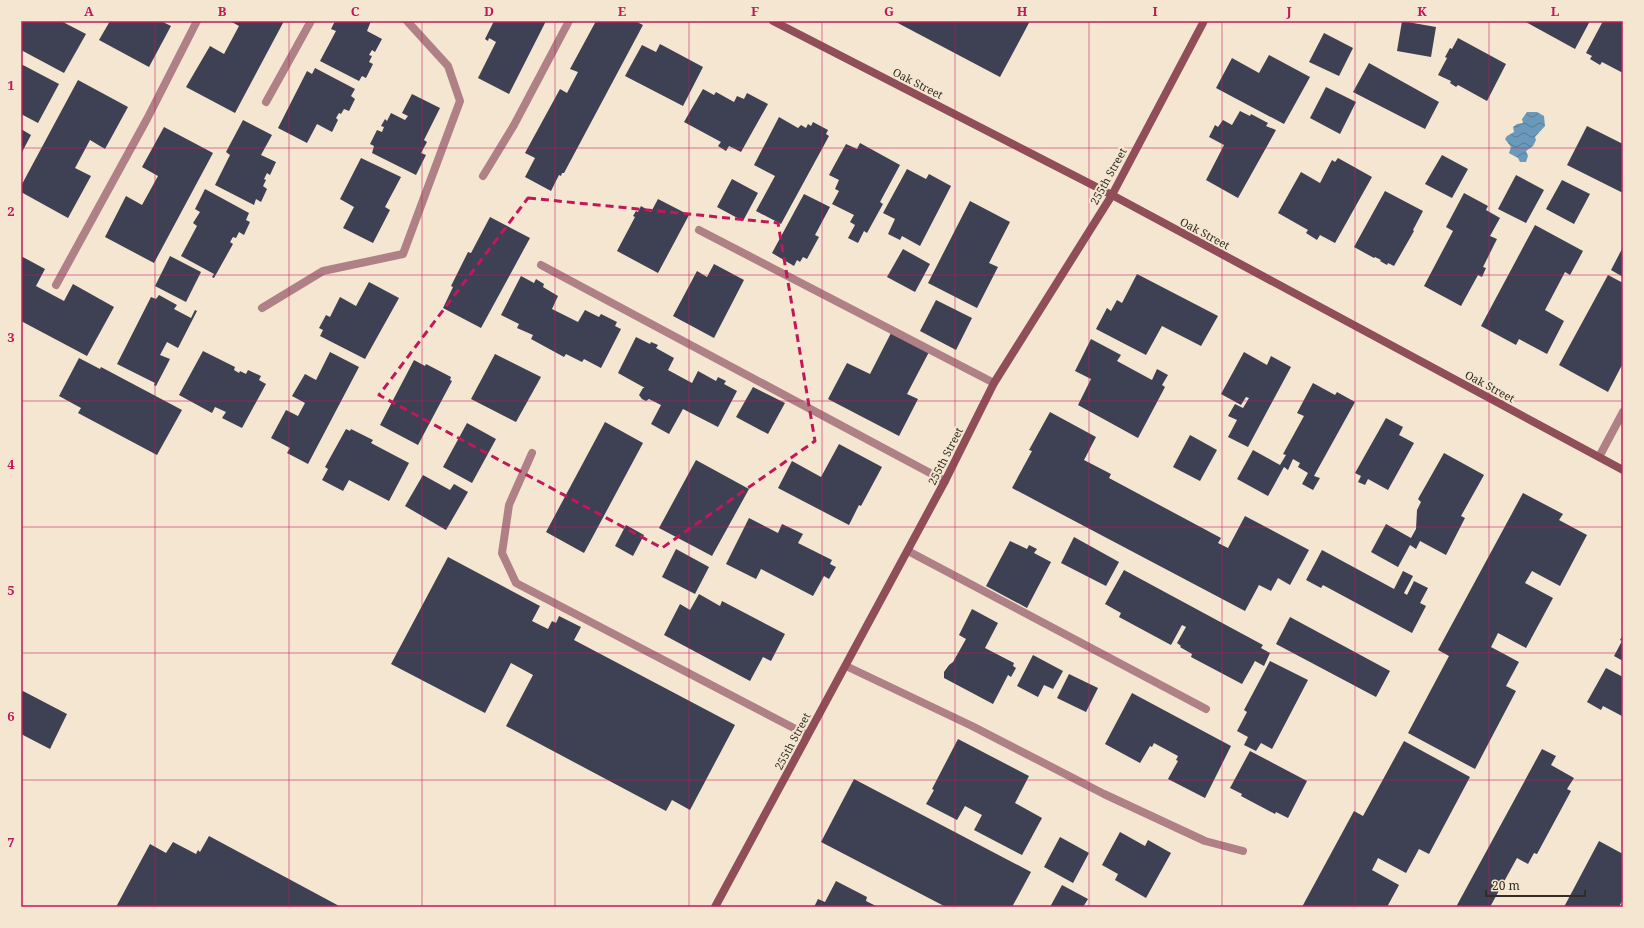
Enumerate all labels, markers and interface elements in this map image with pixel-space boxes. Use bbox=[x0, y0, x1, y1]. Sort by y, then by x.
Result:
text: A bbox=[84, 2, 94, 20]
text: B bbox=[218, 2, 227, 20]
text: C bbox=[351, 2, 360, 20]
text: D bbox=[484, 2, 494, 20]
text: E bbox=[618, 2, 627, 20]
text: F bbox=[751, 2, 759, 20]
text: G bbox=[884, 2, 894, 20]
text: H bbox=[1017, 2, 1028, 20]
text: I bbox=[1152, 2, 1158, 20]
text: J bbox=[1285, 2, 1292, 20]
text: K bbox=[1417, 2, 1427, 20]
text: L bbox=[1551, 2, 1560, 20]
street label: Oak Street bbox=[890, 64, 946, 102]
text: 1 bbox=[7, 76, 15, 94]
street label: 255th Street bbox=[1086, 145, 1130, 207]
text: 2 bbox=[7, 202, 15, 220]
street label: Oak Street bbox=[1177, 214, 1233, 252]
text: 3 bbox=[7, 328, 15, 346]
street label: Oak Street bbox=[1462, 367, 1518, 405]
street label: 255th Street bbox=[924, 424, 966, 487]
text: 4 bbox=[7, 455, 15, 473]
text: 5 bbox=[7, 581, 15, 599]
text: 6 bbox=[7, 707, 15, 725]
street label: 255th Street bbox=[771, 710, 813, 772]
text: 7 bbox=[7, 833, 15, 851]
scale bar bbox=[1486, 872, 1585, 898]
text: 20 m bbox=[1492, 877, 1520, 894]

